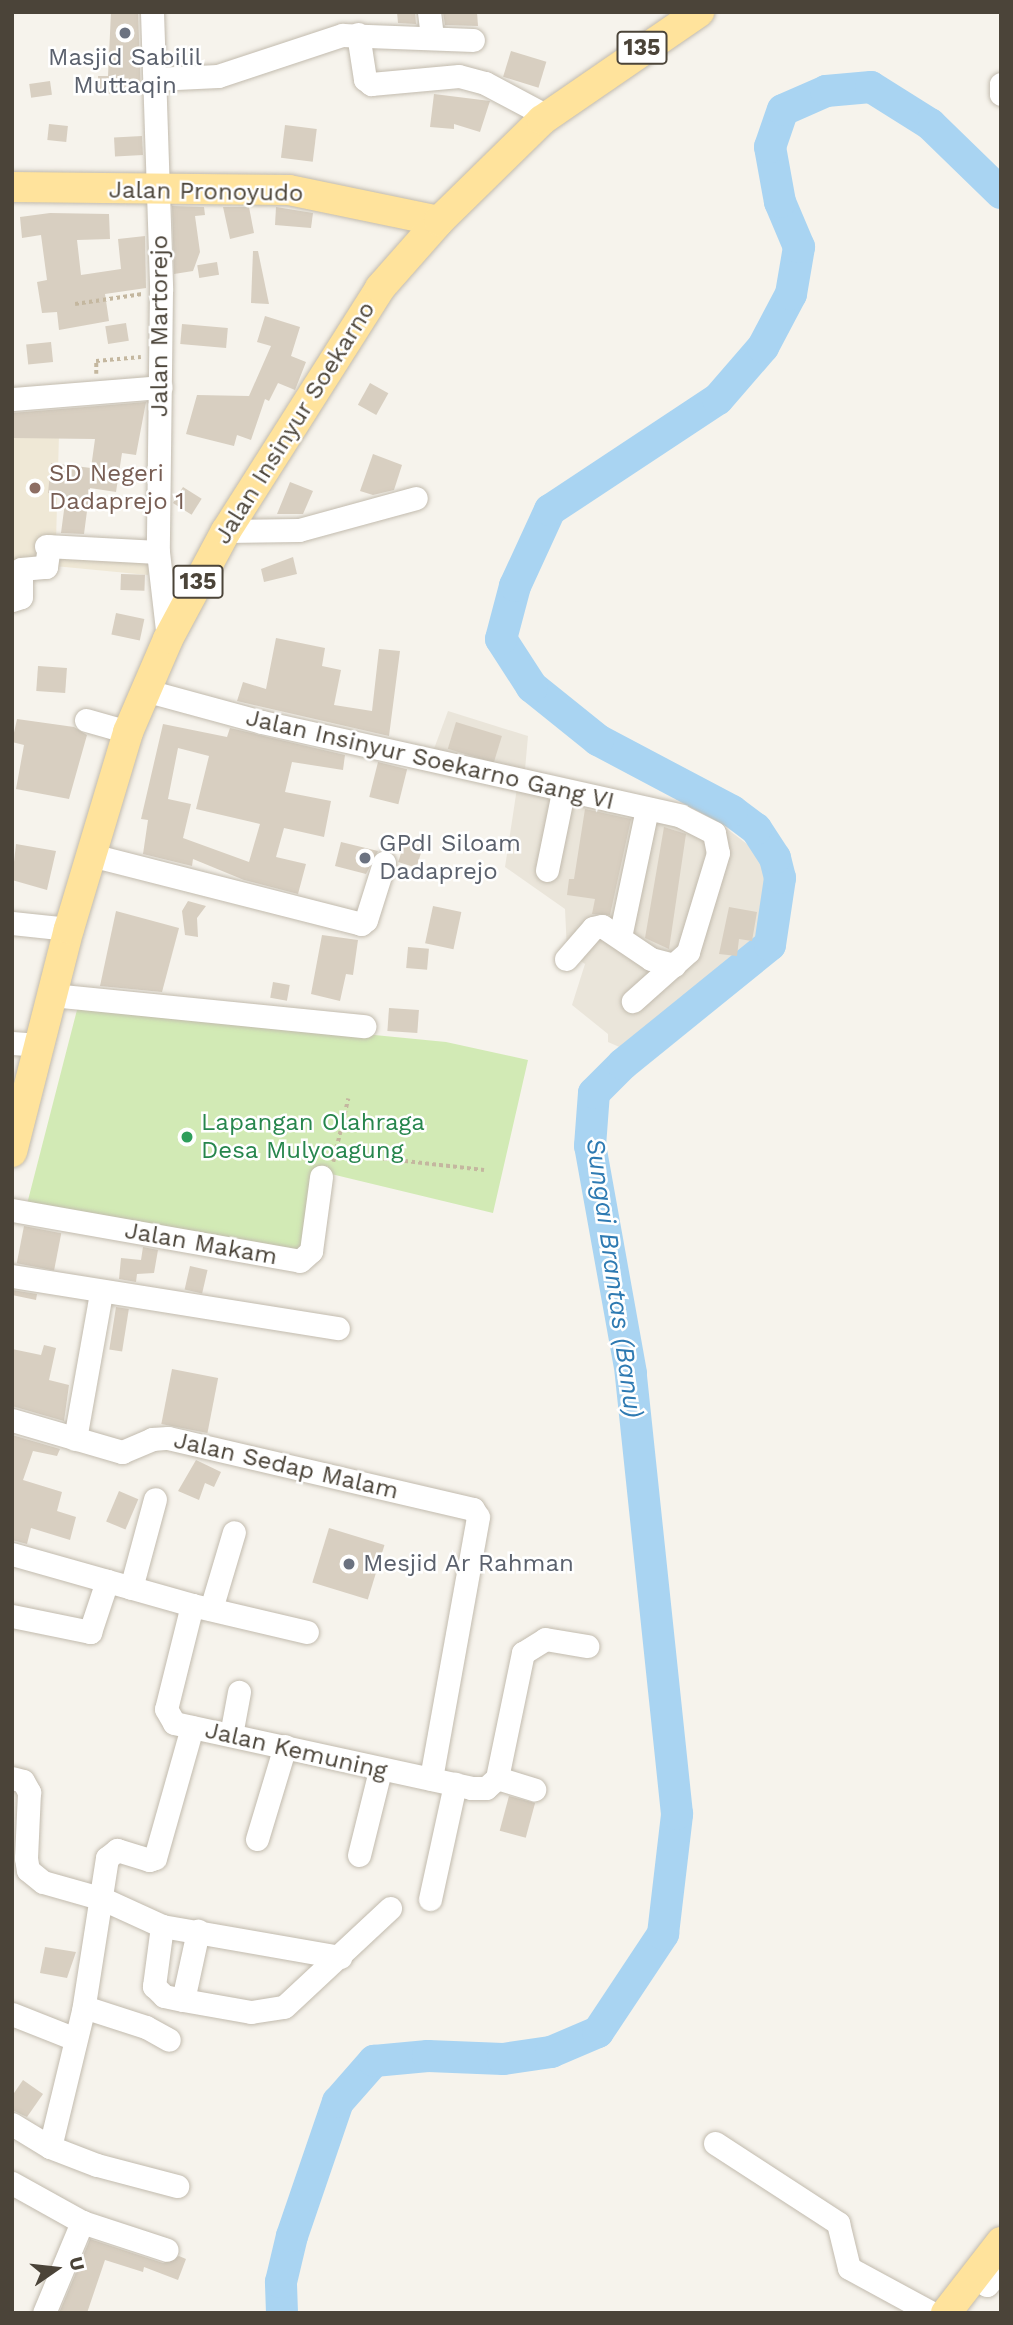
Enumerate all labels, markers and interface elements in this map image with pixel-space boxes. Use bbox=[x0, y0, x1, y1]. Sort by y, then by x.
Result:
marker: Masjid Sabilil Muttaqin bbox=[117, 25, 133, 41]
road number: 135 bbox=[616, 28, 668, 68]
place label: Masjid Sabilil Muttaqin bbox=[48, 44, 202, 100]
street label: Jalan Pronoyudo bbox=[108, 176, 304, 208]
street label: Jalan Martorejo bbox=[146, 235, 174, 417]
street label: Jalan Insinyur Soekarno bbox=[208, 296, 382, 550]
place label: SD Negeri Dadaprejo 1 bbox=[49, 460, 185, 516]
marker: SD Negeri Dadaprejo 1 bbox=[27, 480, 43, 496]
road number: 135 bbox=[172, 562, 224, 602]
street label: Jalan Insinyur Soekarno Gang VI bbox=[242, 703, 618, 817]
place label: GPdI Siloam Dadaprejo bbox=[379, 830, 521, 886]
marker: GPdI Siloam Dadaprejo bbox=[357, 850, 373, 866]
place label: Lapangan Olahraga Desa Mulyoagung bbox=[201, 1109, 425, 1165]
marker: Lapangan Olahraga Desa Mulyoagung bbox=[179, 1129, 195, 1145]
water label: Sungai Brantas (Banu) bbox=[579, 1136, 649, 1420]
street label: Jalan Makam bbox=[122, 1216, 280, 1272]
street label: Jalan Sedap Malam bbox=[171, 1426, 401, 1506]
place label: Mesjid Ar Rahman bbox=[363, 1550, 575, 1578]
marker: Mesjid Ar Rahman bbox=[341, 1556, 357, 1572]
street label: Jalan Kemuning bbox=[202, 1716, 390, 1786]
north arrow bbox=[21, 2234, 91, 2304]
text: U bbox=[64, 2254, 90, 2273]

